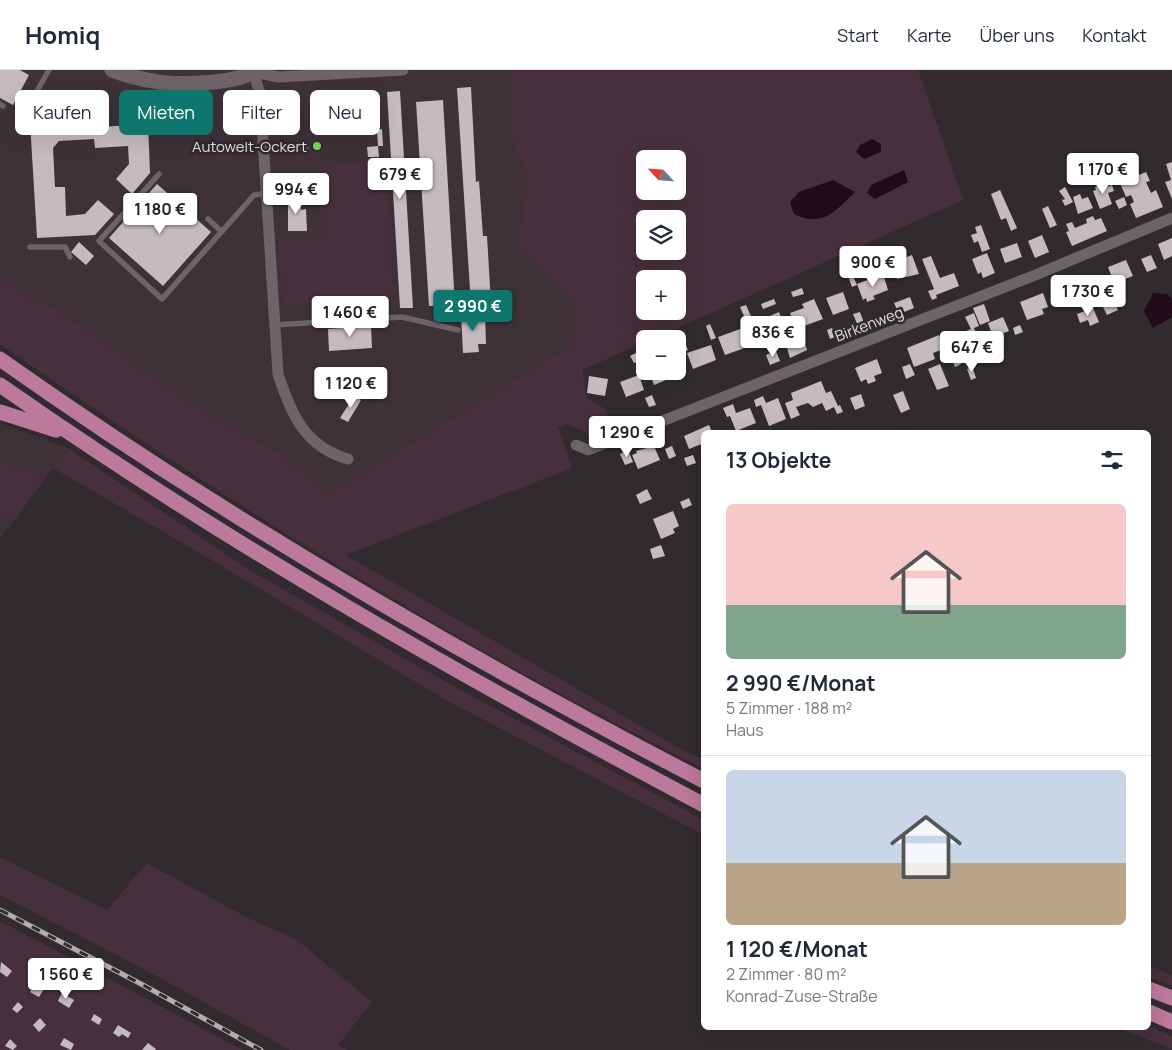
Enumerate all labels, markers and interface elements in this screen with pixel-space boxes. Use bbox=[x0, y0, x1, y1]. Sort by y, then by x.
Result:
text: Homiq bbox=[25, 18, 100, 51]
text: Start bbox=[837, 23, 879, 47]
text: Karte bbox=[907, 23, 952, 47]
text: Über uns bbox=[980, 23, 1054, 47]
text: Kontakt bbox=[1082, 23, 1147, 47]
chip: Kaufen bbox=[15, 90, 109, 135]
chip: Mieten bbox=[119, 90, 213, 135]
chip: Filter bbox=[223, 90, 300, 135]
chip: Neu bbox=[310, 90, 380, 135]
place label: Autowelt-Ockert bbox=[192, 136, 307, 157]
marker: Autowelt-Ockert bbox=[311, 140, 323, 152]
north arrow bbox=[636, 150, 686, 200]
map controls bbox=[636, 150, 686, 380]
pin: 1 170 € bbox=[1057, 152, 1149, 195]
pin: 679 € bbox=[365, 158, 435, 200]
text: 1 170 € bbox=[1078, 158, 1128, 180]
text: 679 € bbox=[379, 163, 421, 185]
pin: 994 € bbox=[261, 172, 331, 215]
text: 994 € bbox=[274, 178, 318, 200]
pin: 1 180 € bbox=[114, 192, 206, 235]
text: 1 180 € bbox=[134, 198, 186, 220]
button: layers bbox=[636, 210, 686, 260]
pin: 900 € bbox=[838, 246, 908, 288]
text: 900 € bbox=[850, 251, 896, 273]
button: + bbox=[636, 270, 686, 320]
pin: 1 730 € bbox=[1042, 274, 1134, 317]
text: 1 730 € bbox=[1062, 280, 1114, 302]
pin: 2 990 € bbox=[427, 290, 519, 332]
text: 2 990 € bbox=[444, 295, 502, 317]
pin: 1 460 € bbox=[304, 296, 396, 338]
text: 1 460 € bbox=[323, 301, 377, 323]
street label: Birkenweg bbox=[832, 301, 906, 347]
pin: 836 € bbox=[738, 316, 808, 358]
text: 836 € bbox=[751, 321, 795, 343]
button: − bbox=[636, 330, 686, 380]
pin: 647 € bbox=[937, 330, 1007, 373]
text: 647 € bbox=[951, 336, 993, 358]
pin: 1 120 € bbox=[305, 366, 397, 409]
text: 1 120 € bbox=[325, 372, 377, 394]
pin: 1 290 € bbox=[581, 416, 673, 458]
text: 1 290 € bbox=[600, 421, 654, 443]
text: 13 Objekte bbox=[726, 446, 831, 474]
icon: filters bbox=[1098, 446, 1126, 474]
icon: home bbox=[881, 537, 971, 627]
text: 2 990 €/Monat bbox=[726, 669, 876, 697]
text: 5 Zimmer · 188 m² bbox=[726, 697, 852, 719]
text: Haus bbox=[726, 719, 764, 741]
icon: home bbox=[881, 802, 971, 892]
text: 1 120 €/Monat bbox=[726, 935, 868, 963]
pin: 1 560 € bbox=[20, 958, 112, 1000]
text: 1 560 € bbox=[39, 963, 93, 985]
text: 2 Zimmer · 80 m² bbox=[726, 963, 846, 985]
text: Konrad-Zuse-Straße bbox=[726, 985, 878, 1007]

